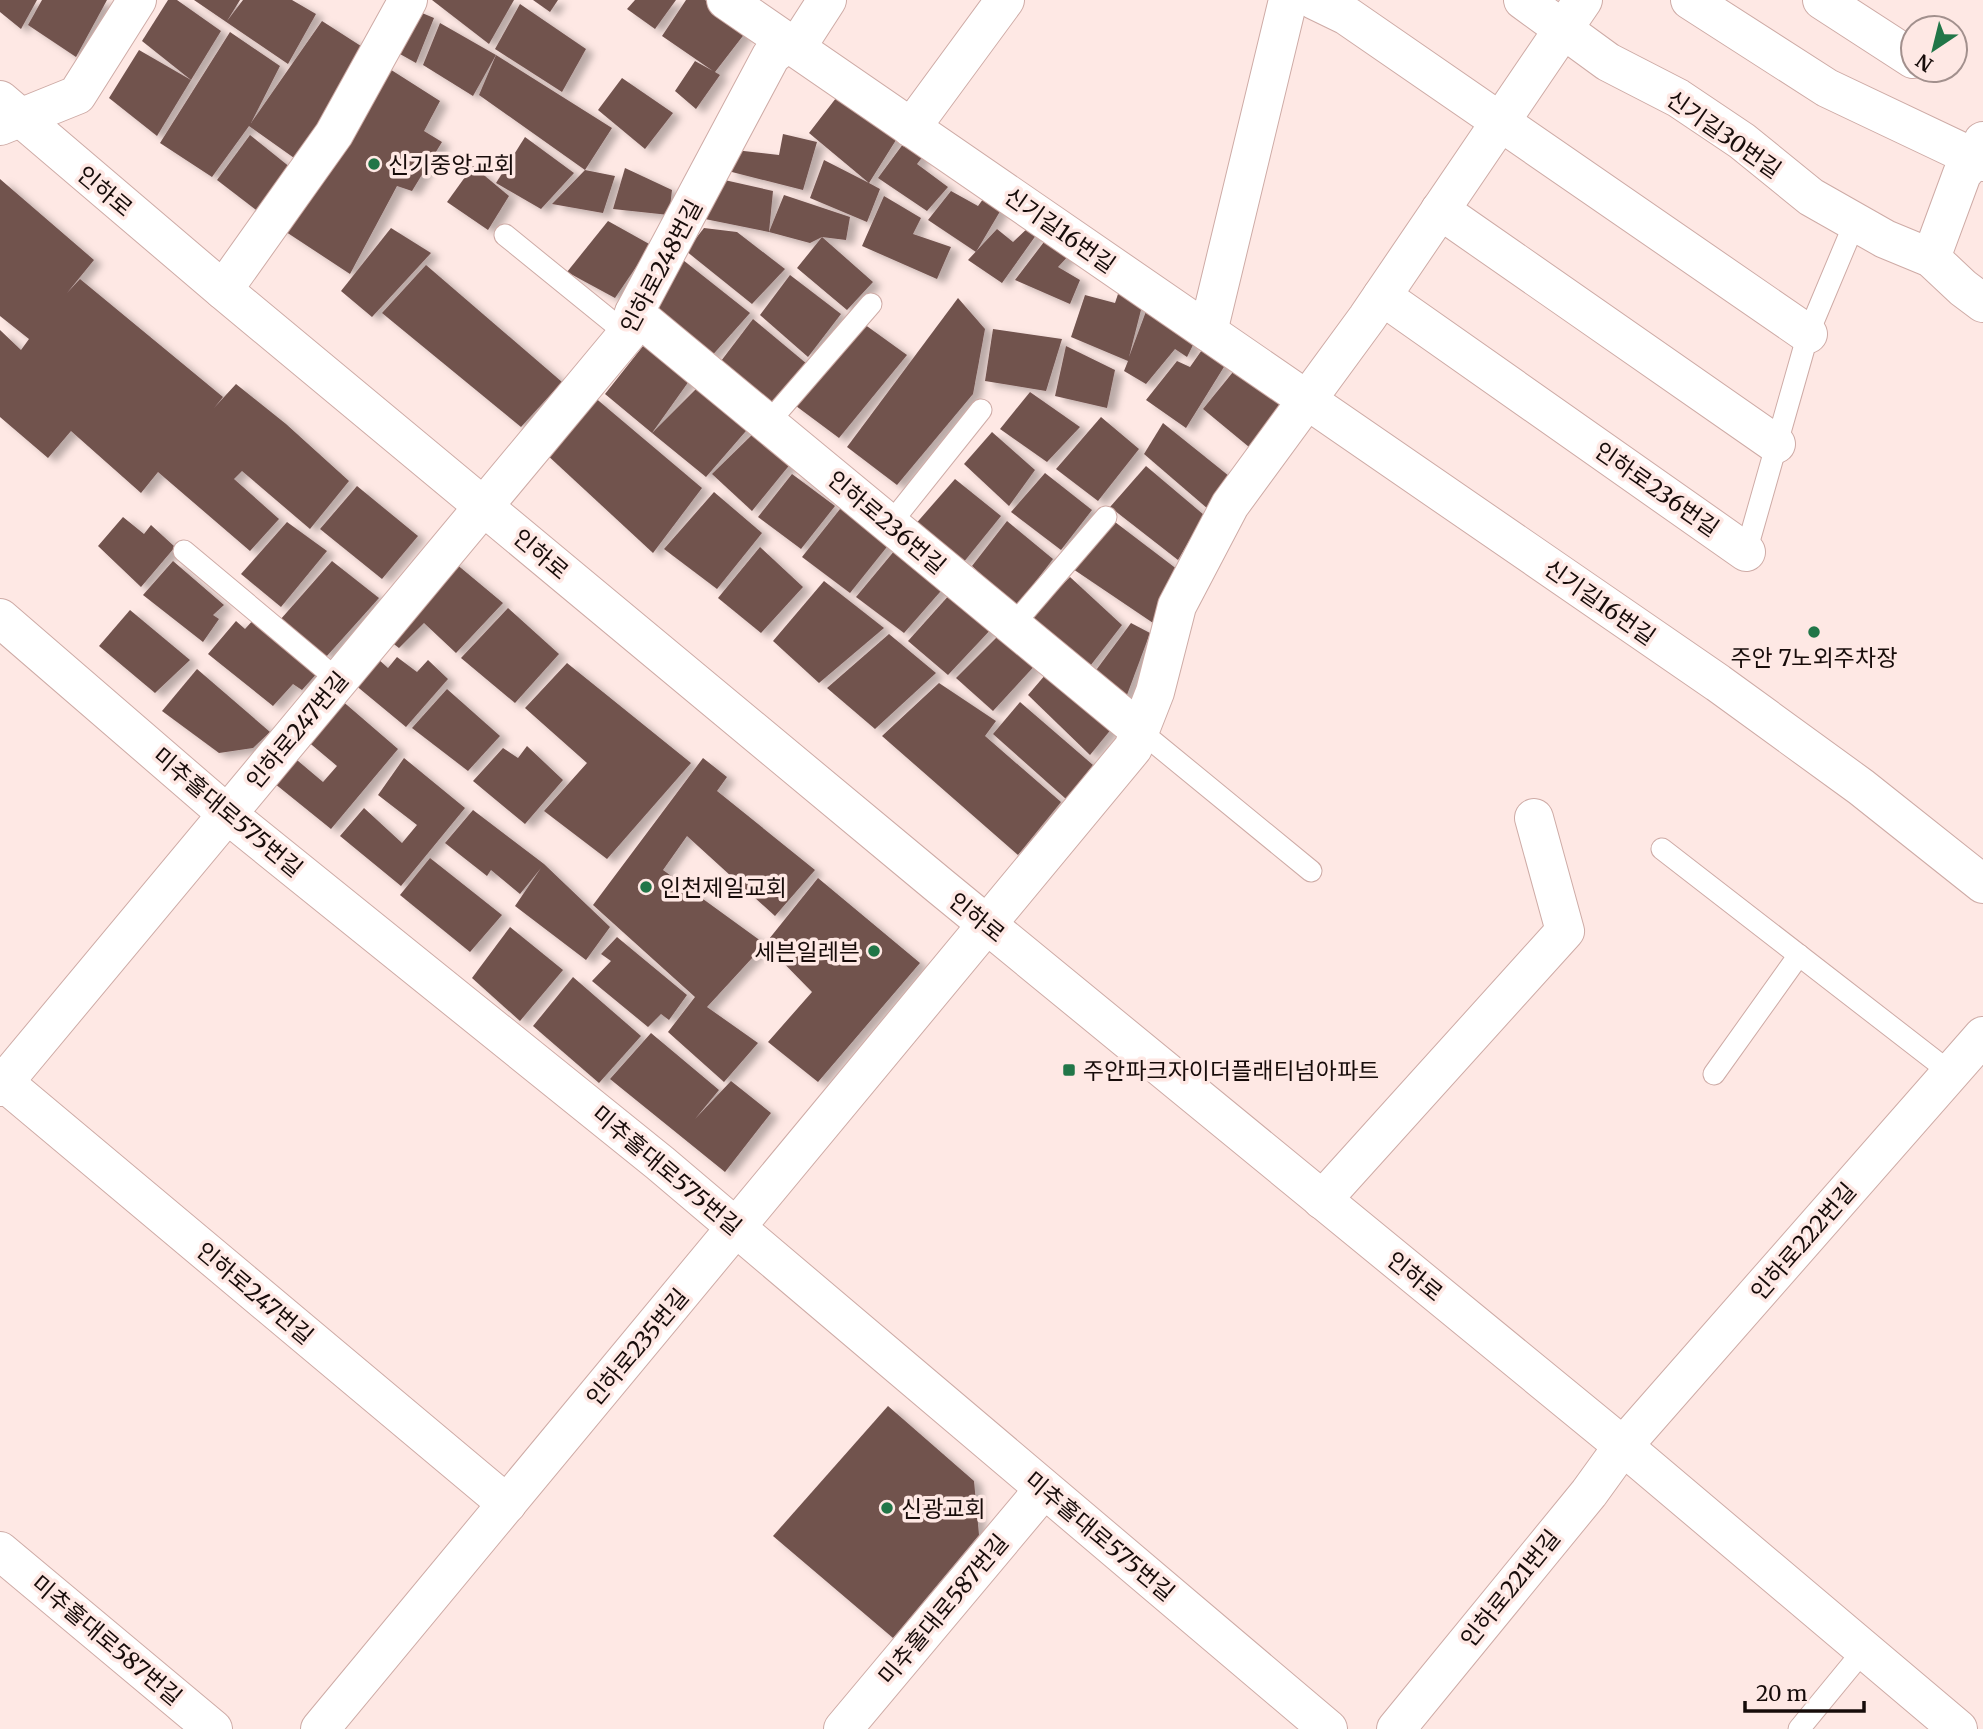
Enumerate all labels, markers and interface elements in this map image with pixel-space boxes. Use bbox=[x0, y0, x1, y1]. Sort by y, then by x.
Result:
north arrow bbox=[1899, 14, 1969, 84]
text: N bbox=[1911, 49, 1937, 77]
street label: 신기길30번길 bbox=[1661, 84, 1787, 184]
place label: 신기중앙교회 bbox=[388, 150, 515, 179]
marker: 신기중앙교회 bbox=[366, 156, 382, 172]
street label: 인하로 bbox=[71, 159, 139, 223]
street label: 신기길16번길 bbox=[999, 181, 1121, 279]
street label: 인하로248번길 bbox=[614, 194, 708, 338]
street label: 인하로236번길 bbox=[1589, 435, 1725, 543]
street label: 인하로236번길 bbox=[822, 464, 952, 580]
street label: 인하로 bbox=[507, 522, 575, 586]
street label: 신기길16번길 bbox=[1539, 553, 1661, 651]
marker: 주안 7노외주차장 bbox=[1806, 624, 1822, 640]
place label: 주안 7노외주차장 bbox=[1731, 643, 1897, 672]
street label: 인하로247번길 bbox=[240, 666, 354, 794]
street label: 미추홀대로575번길 bbox=[147, 741, 309, 883]
place label: 인천제일교회 bbox=[660, 873, 787, 902]
marker: 인천제일교회 bbox=[638, 879, 654, 895]
street label: 인하로 bbox=[943, 886, 1011, 948]
place label: 세븐일레븐 bbox=[754, 937, 860, 966]
marker: 세븐일레븐 bbox=[866, 943, 882, 959]
place label: 주안파크자이더플래티넘아파트 bbox=[1083, 1056, 1379, 1085]
marker: 주안파크자이더플래티넘아파트 bbox=[1061, 1062, 1077, 1078]
street label: 미추홀대로575번길 bbox=[586, 1099, 748, 1241]
street label: 인하로222번길 bbox=[1744, 1176, 1862, 1306]
street label: 인하로247번길 bbox=[191, 1236, 319, 1350]
street label: 인하로 bbox=[1381, 1245, 1449, 1307]
street label: 인하로235번길 bbox=[580, 1283, 694, 1411]
street label: 미추홀대로575번길 bbox=[1019, 1465, 1181, 1607]
place label: 신광교회 bbox=[901, 1494, 986, 1523]
marker: 신광교회 bbox=[879, 1500, 895, 1516]
street label: 인하로221번길 bbox=[1454, 1524, 1566, 1652]
street label: 미추홀대로587번길 bbox=[872, 1528, 1014, 1690]
street label: 미추홀대로587번길 bbox=[26, 1569, 188, 1711]
scale bar bbox=[1745, 1670, 1864, 1714]
text: 20 m bbox=[1756, 1680, 1808, 1707]

